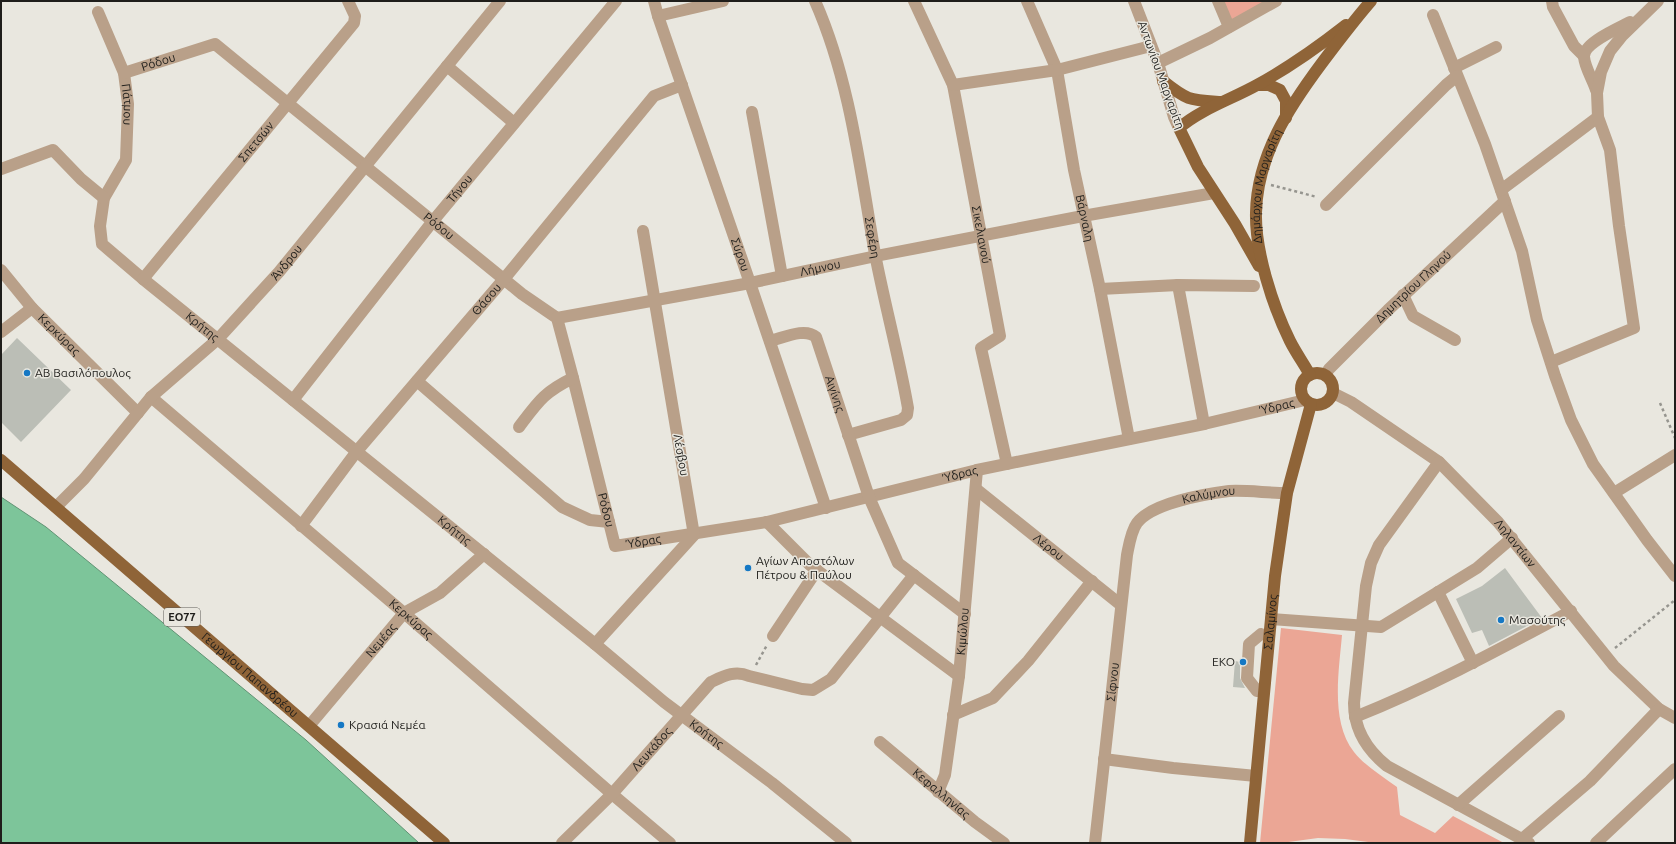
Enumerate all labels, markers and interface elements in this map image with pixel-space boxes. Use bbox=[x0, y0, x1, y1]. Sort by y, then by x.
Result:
street label: Αντωνίου Μαργαρίτη bbox=[1136, 19, 1187, 131]
street label: Ρόδου bbox=[140, 50, 177, 73]
street label: Πάτμου bbox=[119, 83, 135, 125]
street label: Σπετσών bbox=[236, 119, 276, 164]
street label: Δημάρχου Μαργαρίτη bbox=[1249, 127, 1284, 245]
street label: Τήνου bbox=[444, 172, 475, 205]
street label: Βάρναλη bbox=[1074, 193, 1096, 243]
street label: Σικελιανού bbox=[970, 205, 993, 265]
street label: Ρόδου bbox=[421, 210, 457, 242]
street label: Σεφέρη bbox=[863, 216, 883, 259]
street label: Σύρου bbox=[729, 236, 752, 273]
street label: Άνδρου bbox=[268, 242, 305, 282]
street label: Δημητρίου Γληνού bbox=[1372, 248, 1453, 325]
street label: Λήμνου bbox=[799, 257, 842, 278]
street label: Θάσου bbox=[469, 281, 503, 318]
street label: Κρήτης bbox=[183, 309, 222, 345]
street label: Κερκύρας bbox=[36, 311, 83, 359]
place label: ΑΒ Βασιλόπουλος bbox=[35, 366, 131, 380]
marker: ΑΒ Βασιλόπουλος bbox=[22, 368, 32, 378]
street label: Αιγίνης bbox=[823, 374, 848, 415]
street label: Ύδρας bbox=[1257, 396, 1296, 417]
street label: Λέσβου bbox=[671, 433, 692, 477]
street label: Ύδρας bbox=[940, 463, 979, 484]
street label: Καλύμνου bbox=[1180, 484, 1235, 506]
street label: Ρόδου bbox=[596, 491, 617, 528]
street label: Κρήτης bbox=[435, 513, 474, 548]
street label: Ληλαντίων bbox=[1492, 516, 1539, 570]
street label: Λέρου bbox=[1031, 531, 1067, 563]
street label: Ύδρας bbox=[624, 532, 662, 550]
place label: Αγίων Αποστόλων Πέτρου & Παύλου bbox=[756, 554, 855, 581]
marker: Αγίων Αποστόλων Πέτρου & Παύλου bbox=[743, 563, 753, 573]
street label: Σαλαμίνος bbox=[1261, 593, 1280, 650]
street label: Κερκύρας bbox=[387, 596, 436, 642]
street label: Κιμώλου bbox=[954, 607, 971, 656]
road number: ΕΟ77 bbox=[164, 608, 200, 626]
place label: Μασούτης bbox=[1509, 613, 1566, 627]
marker: Μασούτης bbox=[1496, 615, 1506, 625]
street label: Νεμέας bbox=[363, 620, 400, 660]
street label: Γεωργίου Παπανδρέου bbox=[200, 630, 301, 720]
place label: EKO bbox=[1212, 655, 1235, 668]
marker: EKO bbox=[1238, 657, 1248, 667]
street label: Σίφνου bbox=[1104, 662, 1121, 702]
street label: Κρήτης bbox=[687, 717, 727, 751]
place label: Κρασιά Νεμέα bbox=[349, 718, 426, 731]
marker: Κρασιά Νεμέα bbox=[336, 720, 346, 730]
street label: Λευκάδος bbox=[629, 724, 675, 773]
street label: Κεφαλληνίας bbox=[910, 766, 973, 822]

